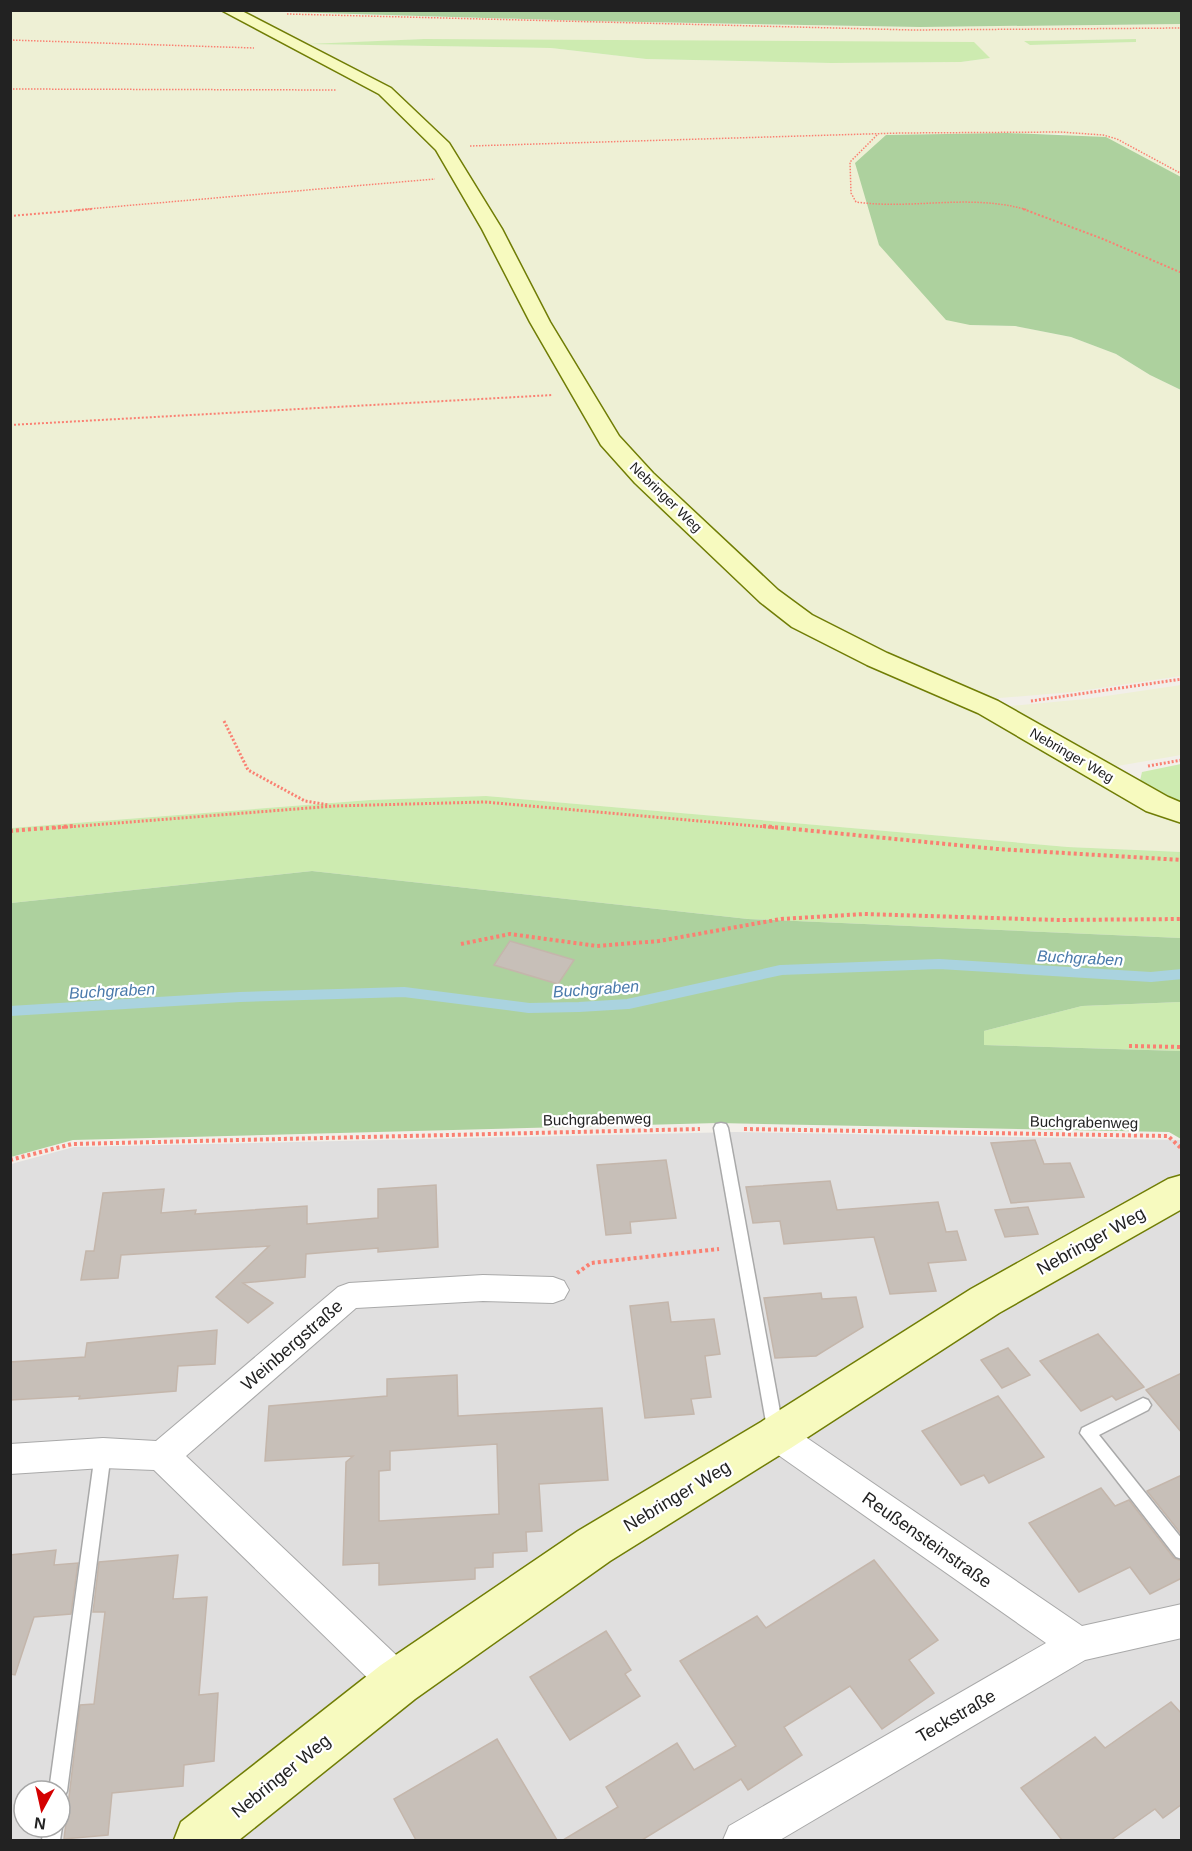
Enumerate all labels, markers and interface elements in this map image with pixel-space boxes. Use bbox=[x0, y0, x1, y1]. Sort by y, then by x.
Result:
street label: Nebringer Weg bbox=[627, 459, 705, 535]
street label: Nebringer Weg bbox=[1027, 725, 1117, 785]
water label: Buchgraben bbox=[1036, 947, 1124, 969]
water label: Buchgraben bbox=[552, 978, 640, 1000]
water label: Buchgraben bbox=[68, 980, 156, 1002]
street label: Buchgrabenweg bbox=[543, 1110, 651, 1128]
street label: Buchgrabenweg bbox=[1030, 1113, 1138, 1131]
street label: Nebringer Weg bbox=[1033, 1203, 1149, 1279]
street label: Weinbergstraße bbox=[237, 1296, 347, 1394]
street label: Nebringer Weg bbox=[620, 1456, 734, 1536]
street label: Reußensteinstraße bbox=[859, 1488, 995, 1592]
street label: Teckstraße bbox=[913, 1685, 999, 1747]
street label: Nebringer Weg bbox=[228, 1730, 334, 1822]
north arrow bbox=[12, 1779, 72, 1839]
text: N bbox=[33, 1814, 47, 1833]

